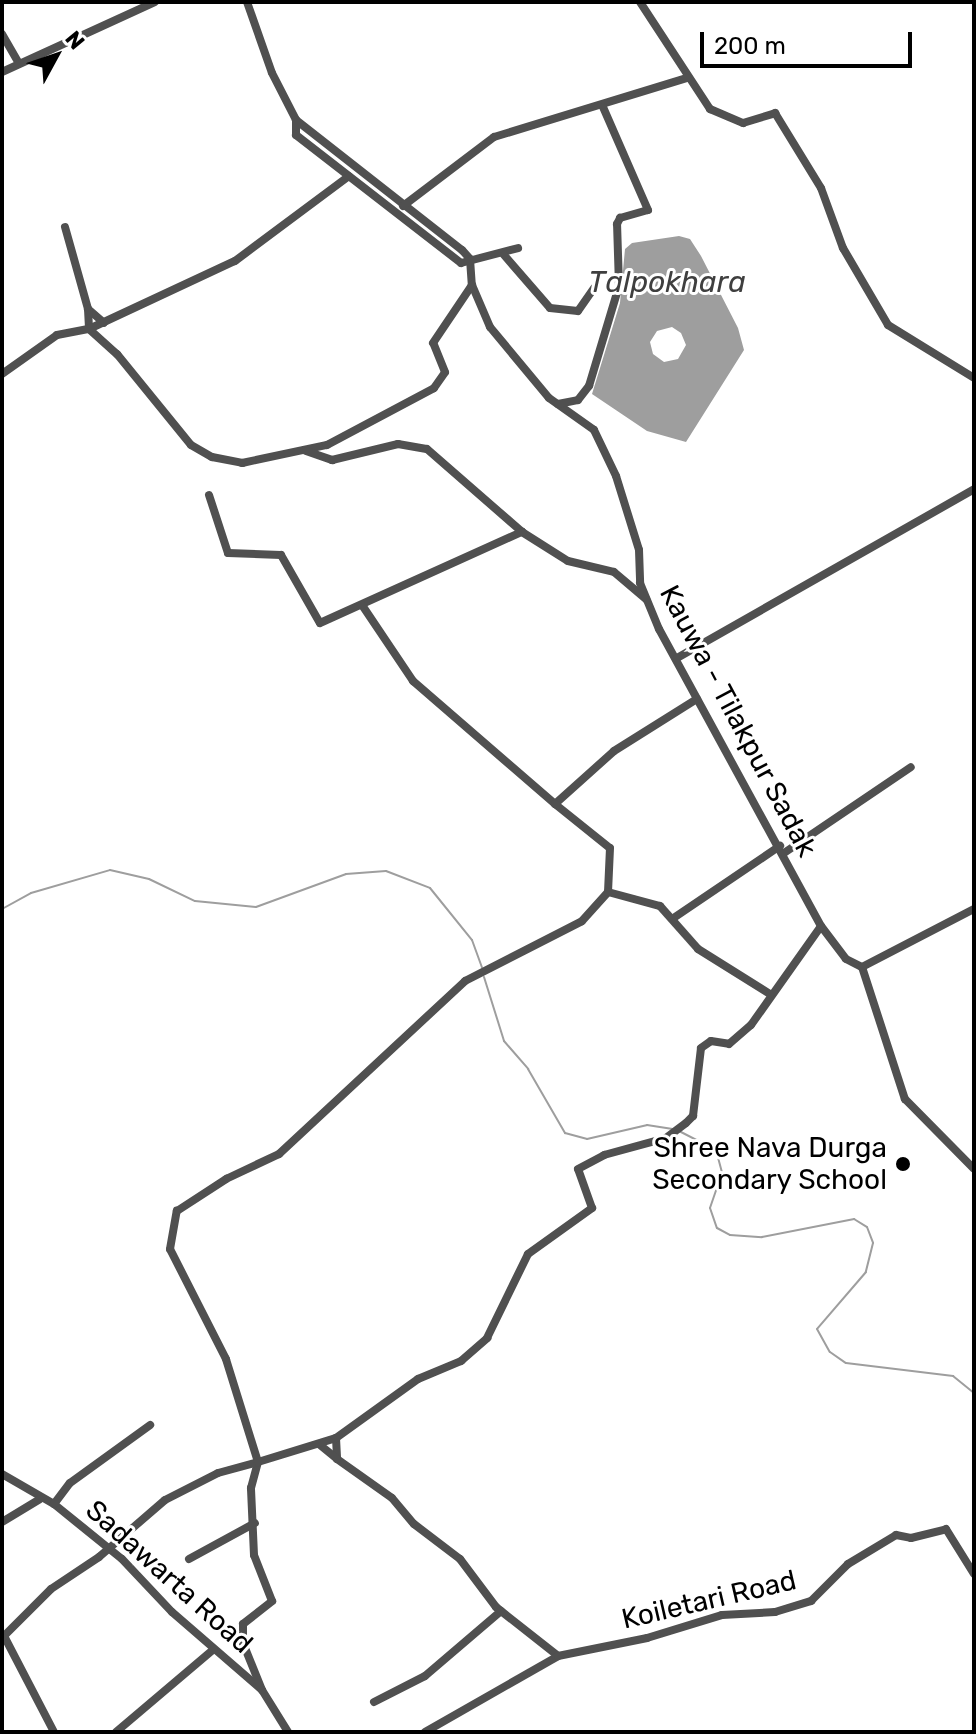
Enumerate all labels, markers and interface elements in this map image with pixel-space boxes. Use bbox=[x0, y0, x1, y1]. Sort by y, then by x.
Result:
north arrow bbox=[16, 16, 96, 96]
scale bar bbox=[704, 16, 916, 66]
text: N bbox=[59, 26, 90, 55]
text: 200 m bbox=[714, 32, 786, 60]
water label: Talpokhara bbox=[588, 264, 746, 300]
street label: Kauwa - Tilakpur Sadak bbox=[652, 579, 824, 863]
place label: Shree Nava Durga Secondary School bbox=[651, 1131, 887, 1197]
marker: Shree Nava Durga Secondary School bbox=[894, 1155, 912, 1173]
street label: Sadawarta Road bbox=[79, 1493, 259, 1661]
street label: Koiletari Road bbox=[618, 1564, 800, 1636]

